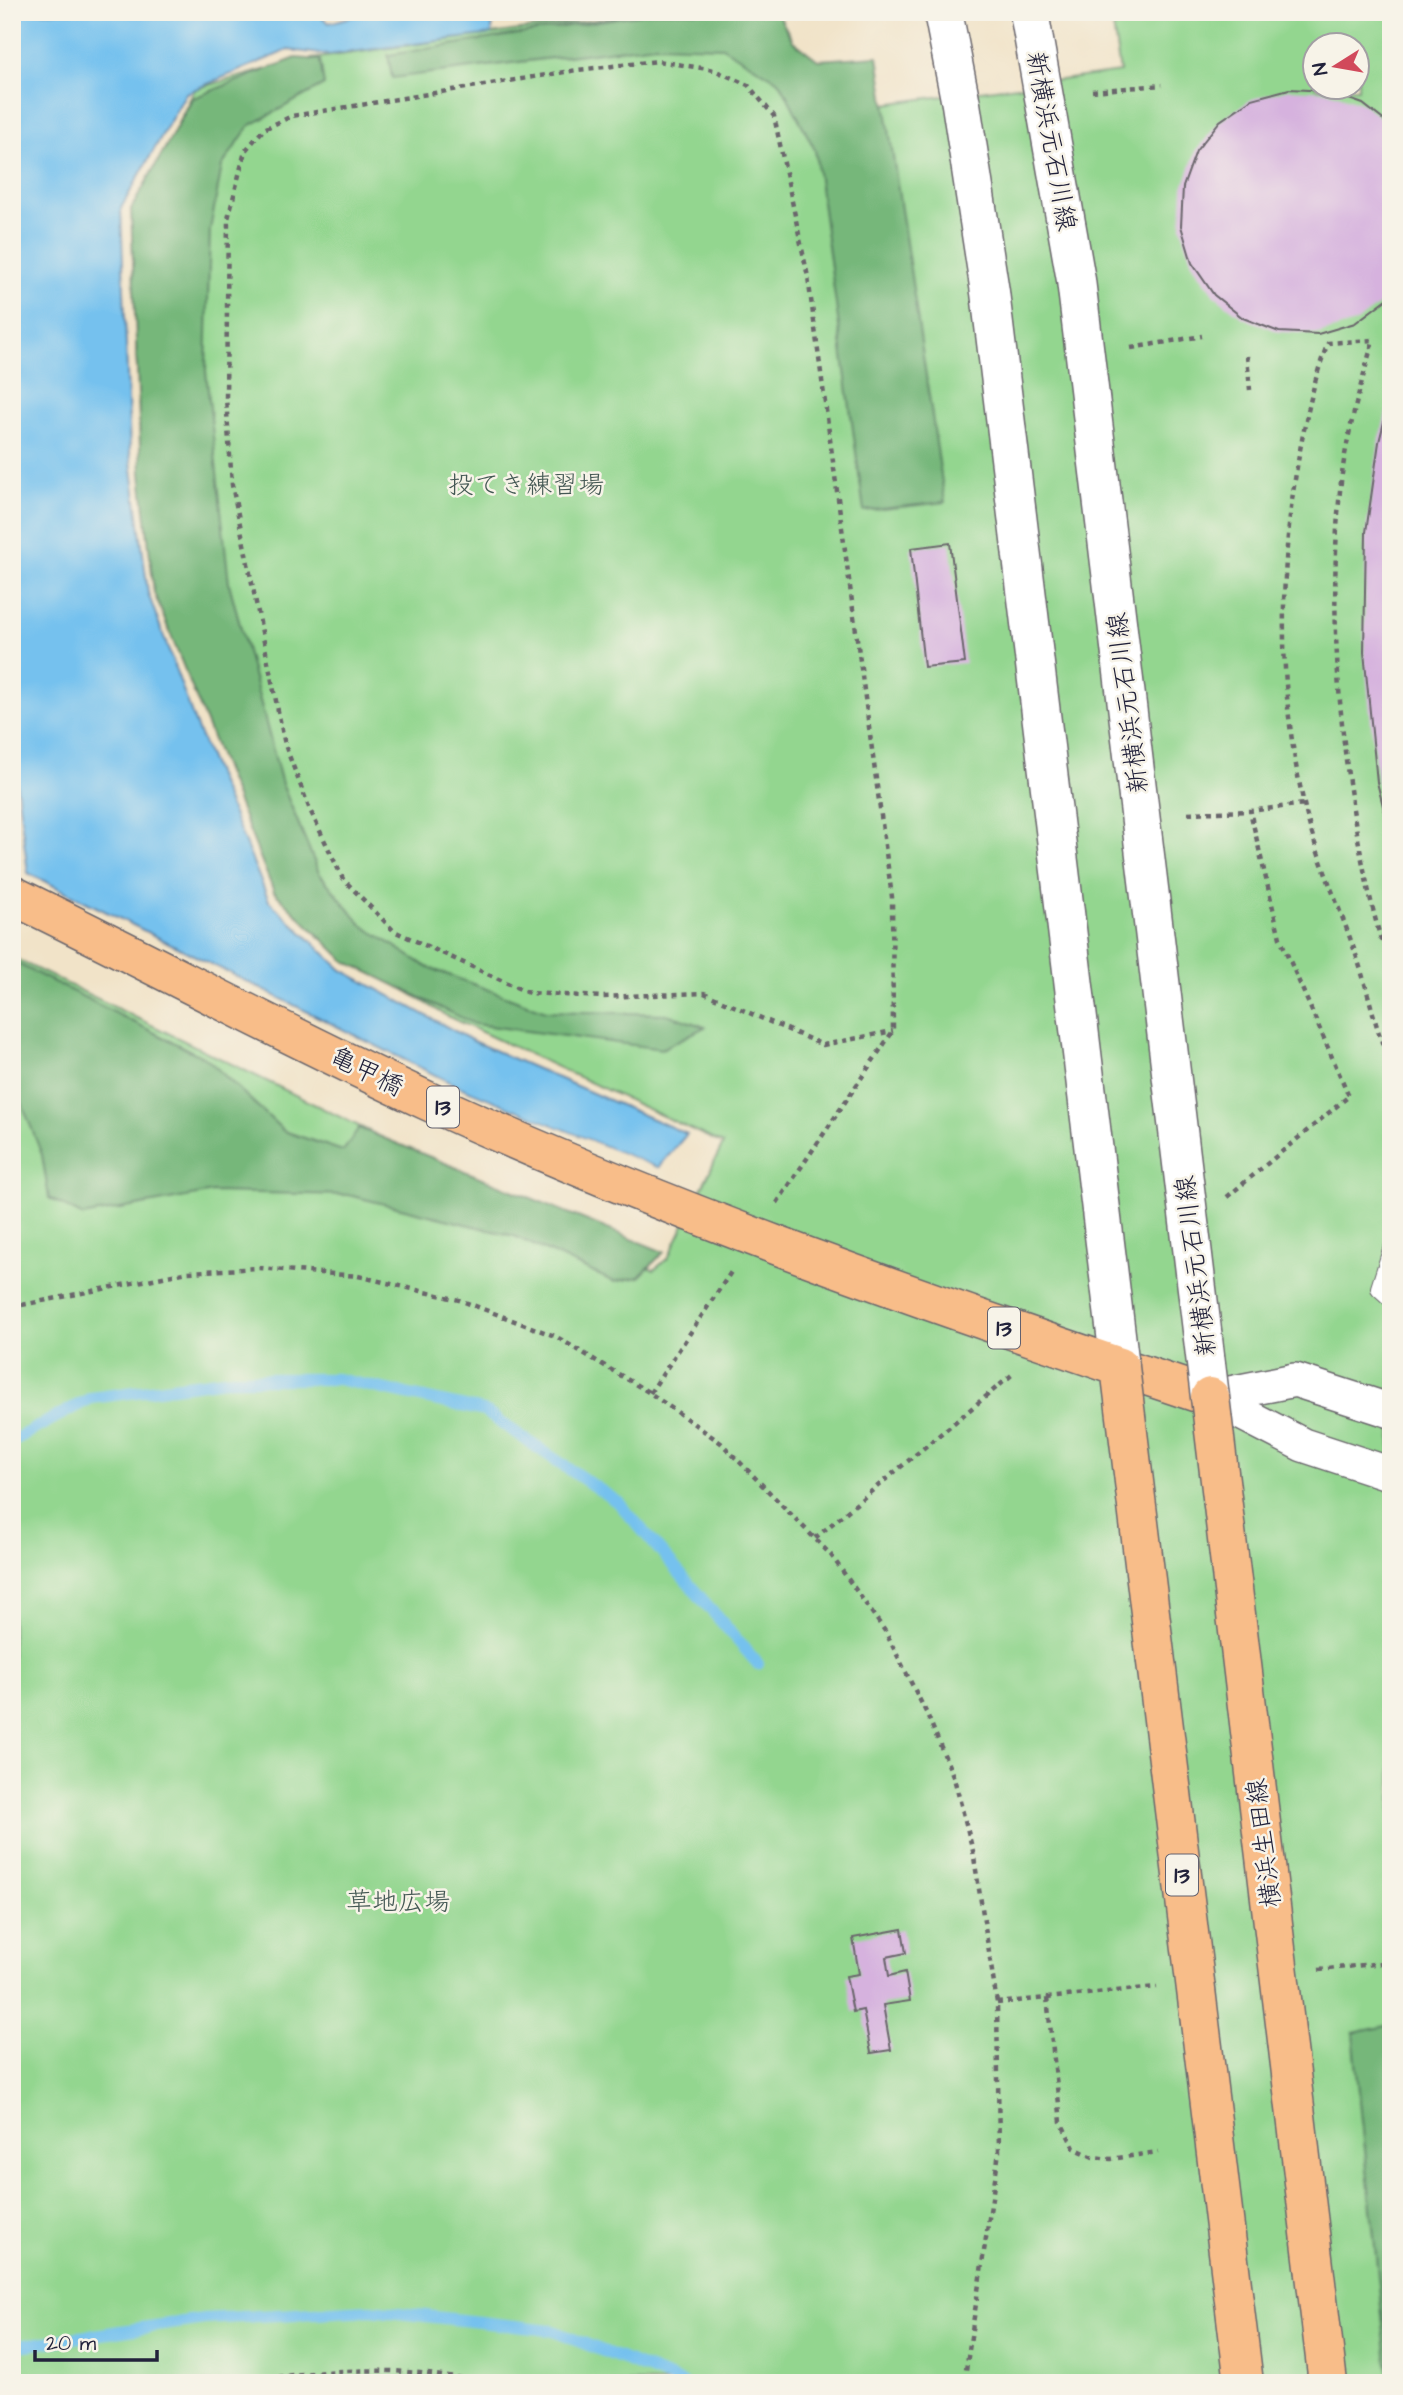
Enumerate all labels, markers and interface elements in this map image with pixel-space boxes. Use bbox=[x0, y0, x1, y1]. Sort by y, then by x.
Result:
north arrow bbox=[1302, 32, 1372, 102]
street label: 新横浜元石川線 bbox=[1017, 48, 1085, 234]
text: N bbox=[1306, 60, 1335, 77]
park label: 投てき練習場 bbox=[448, 467, 604, 503]
street label: 新横浜元石川線 bbox=[1099, 610, 1157, 795]
street label: 亀甲橋 bbox=[324, 1039, 410, 1105]
road number: 13 bbox=[427, 1086, 459, 1128]
street label: 新横浜元石川線 bbox=[1167, 1173, 1225, 1358]
road number: 13 bbox=[988, 1308, 1020, 1348]
street label: 横浜生田線 bbox=[1238, 1776, 1290, 1910]
road number: 13 bbox=[1166, 1854, 1198, 1896]
park label: 草地広場 bbox=[346, 1884, 450, 1920]
scale bar bbox=[35, 2318, 158, 2362]
text: 20 m bbox=[46, 2329, 97, 2358]

